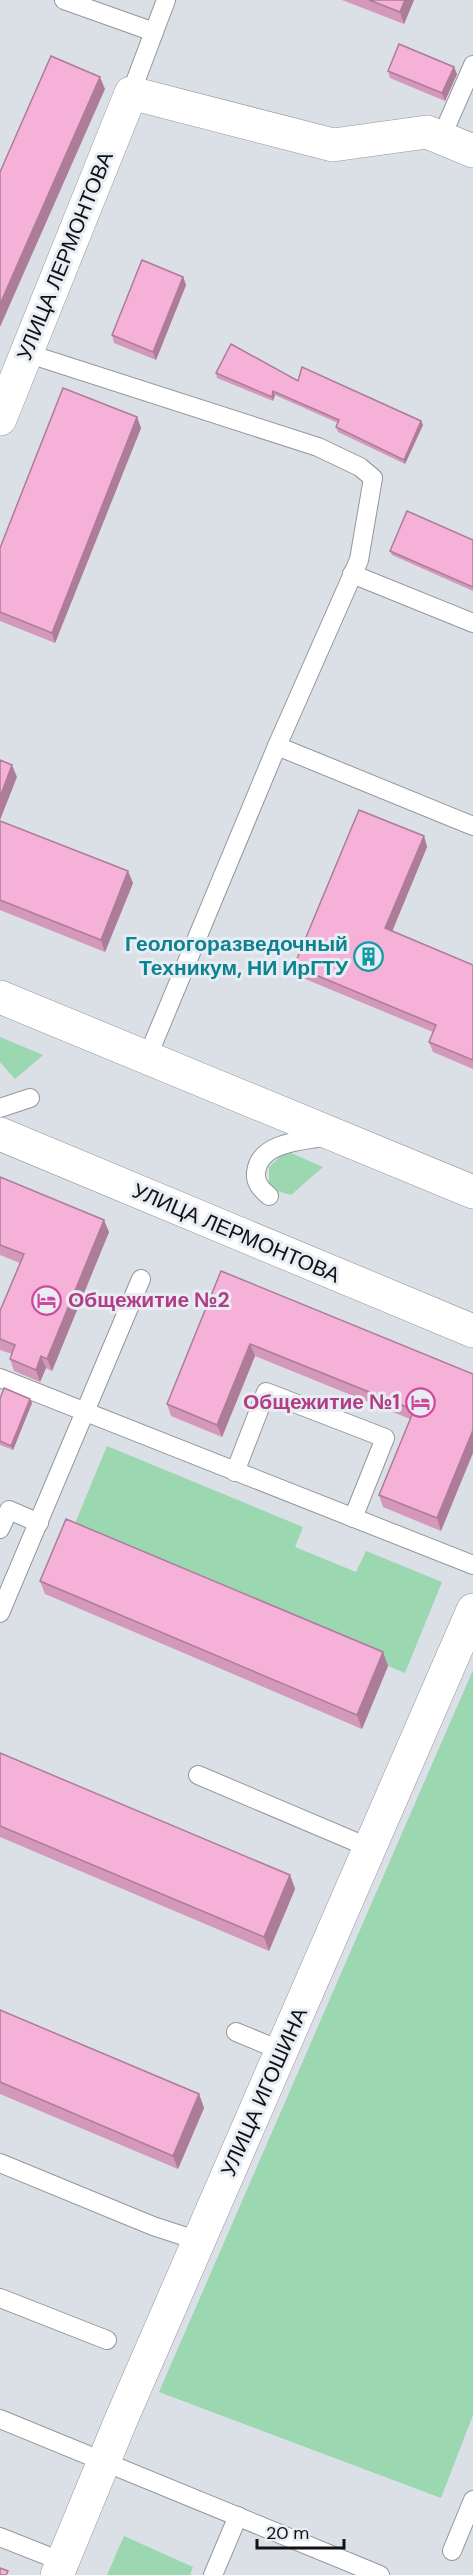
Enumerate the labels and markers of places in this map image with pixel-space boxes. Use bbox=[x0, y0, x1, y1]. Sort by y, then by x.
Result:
place label: Геологоразведочный Техникум, НИ ИрГТУ bbox=[125, 930, 349, 982]
building icon: Геологоразведочный Техникум, НИ ИрГТУ bbox=[353, 940, 385, 972]
hotel icon: Общежитие №2 bbox=[31, 1284, 63, 1316]
place label: Общежитие №2 bbox=[68, 1286, 230, 1314]
hotel icon: Общежитие №1 bbox=[405, 1386, 437, 1418]
place label: Общежитие №1 bbox=[243, 1388, 400, 1416]

